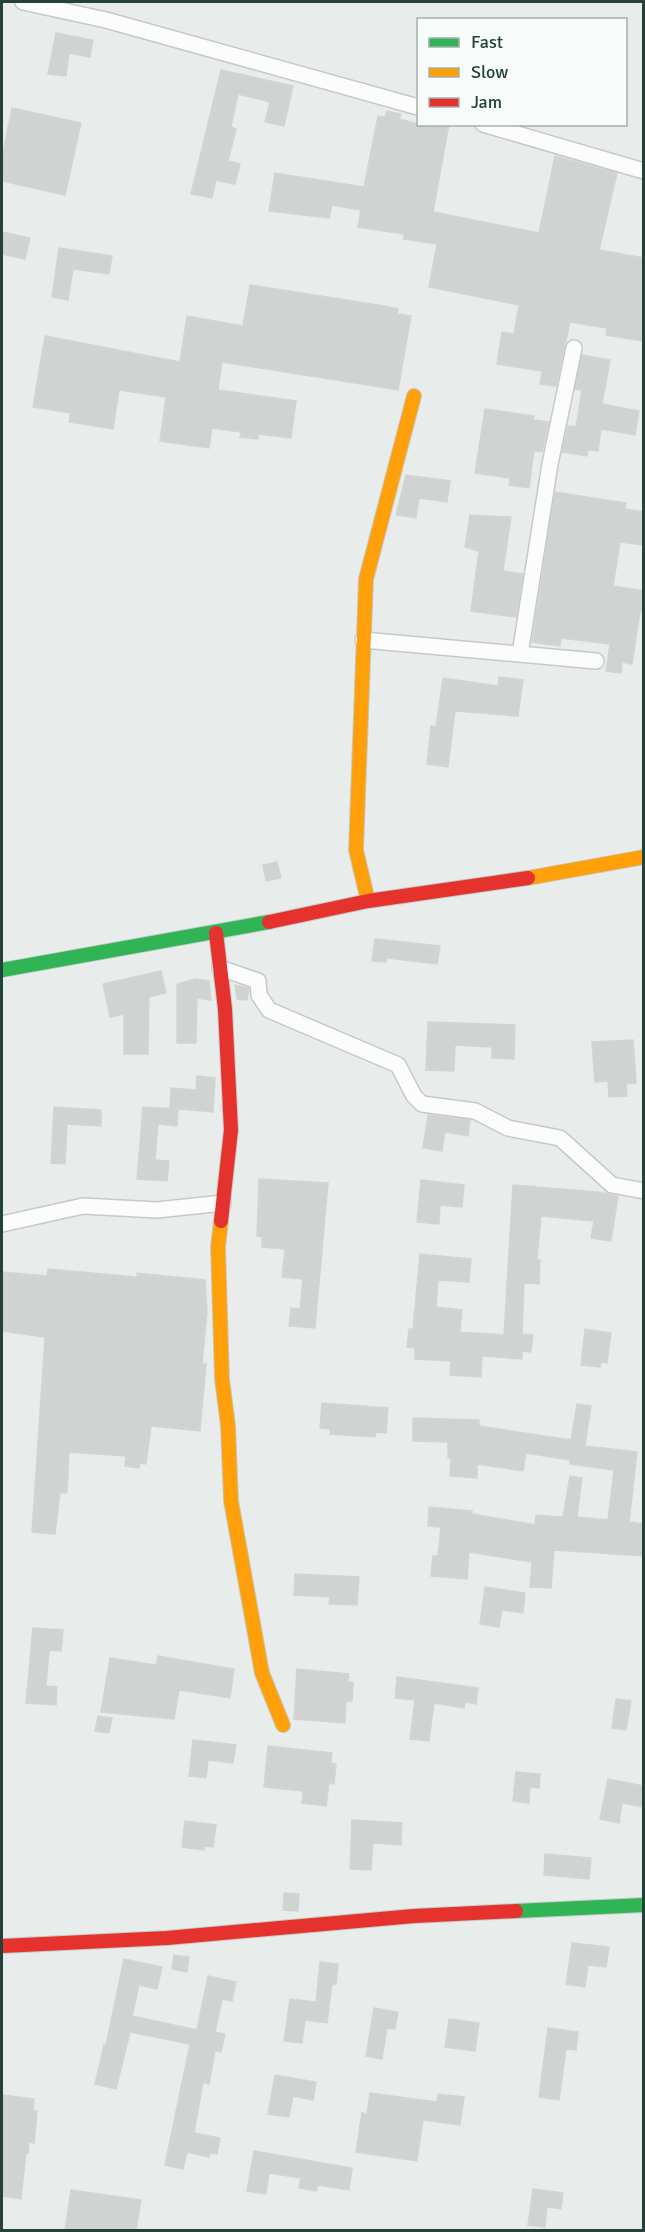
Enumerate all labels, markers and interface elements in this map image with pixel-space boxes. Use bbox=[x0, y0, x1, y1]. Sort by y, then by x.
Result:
legend bbox=[417, 18, 627, 126]
text: Fast bbox=[471, 31, 503, 53]
text: Slow bbox=[471, 61, 508, 83]
text: Jam bbox=[471, 91, 502, 113]

